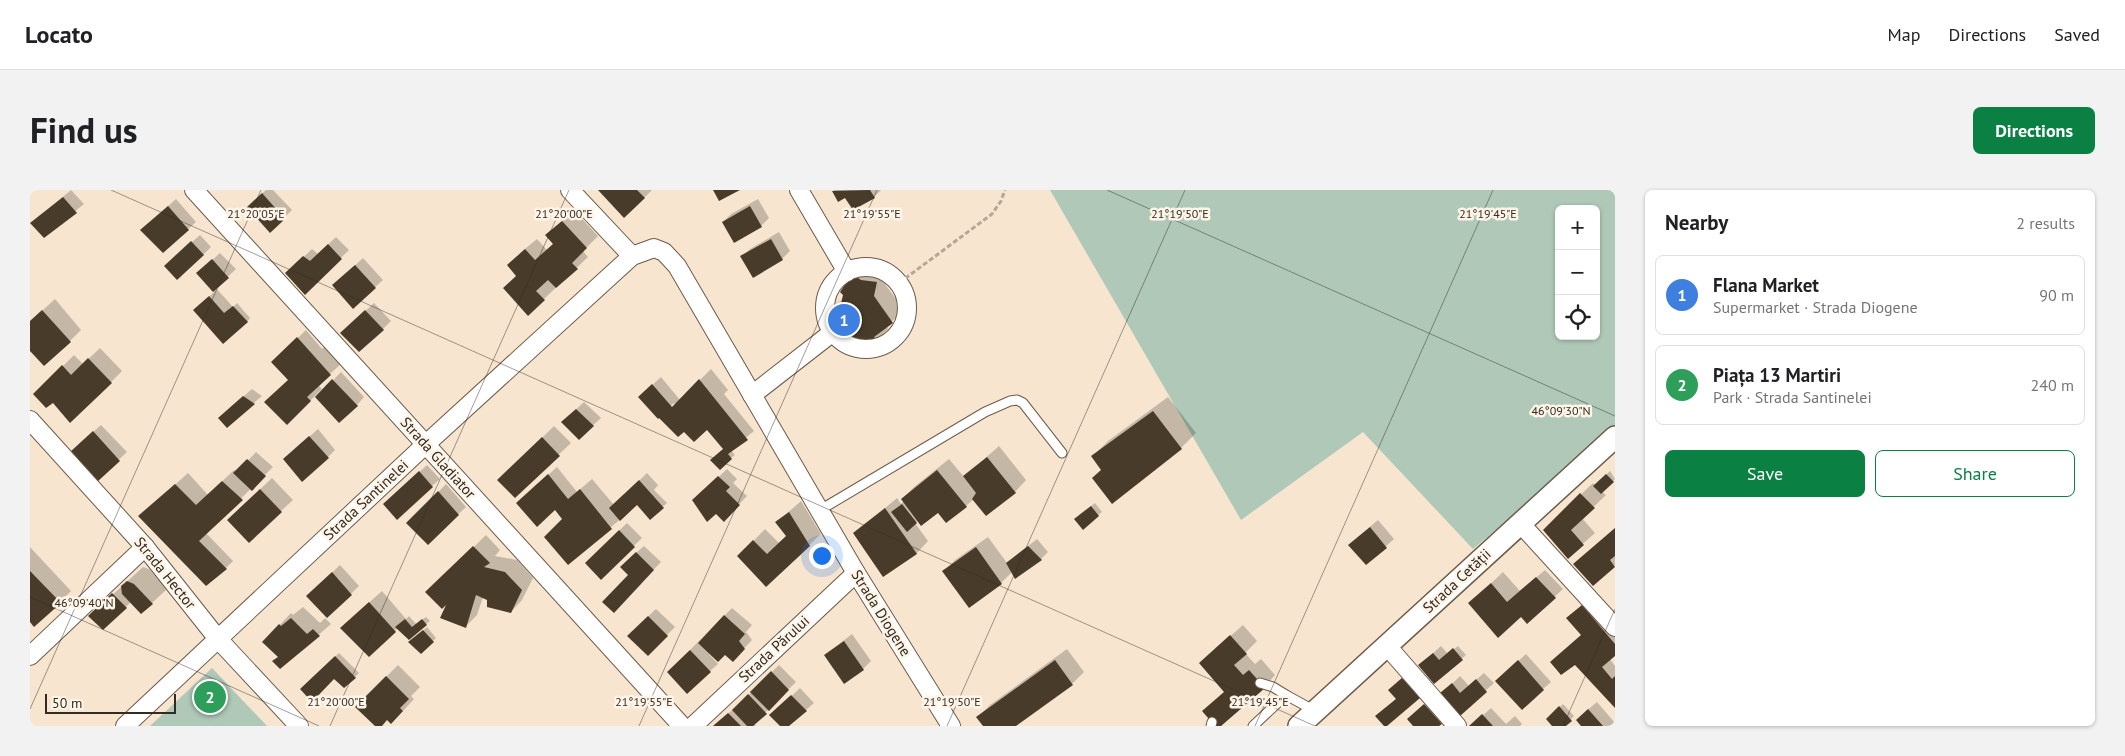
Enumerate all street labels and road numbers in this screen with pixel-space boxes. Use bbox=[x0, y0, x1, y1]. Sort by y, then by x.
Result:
street label: Strada Gladiator bbox=[397, 413, 480, 503]
street label: Strada Santinelei bbox=[319, 455, 412, 544]
street label: Strada Hector bbox=[130, 533, 200, 613]
street label: Strada Cetății bbox=[1419, 544, 1495, 617]
street label: Strada Diogene bbox=[847, 566, 916, 660]
street label: Strada Părului bbox=[734, 611, 813, 686]

